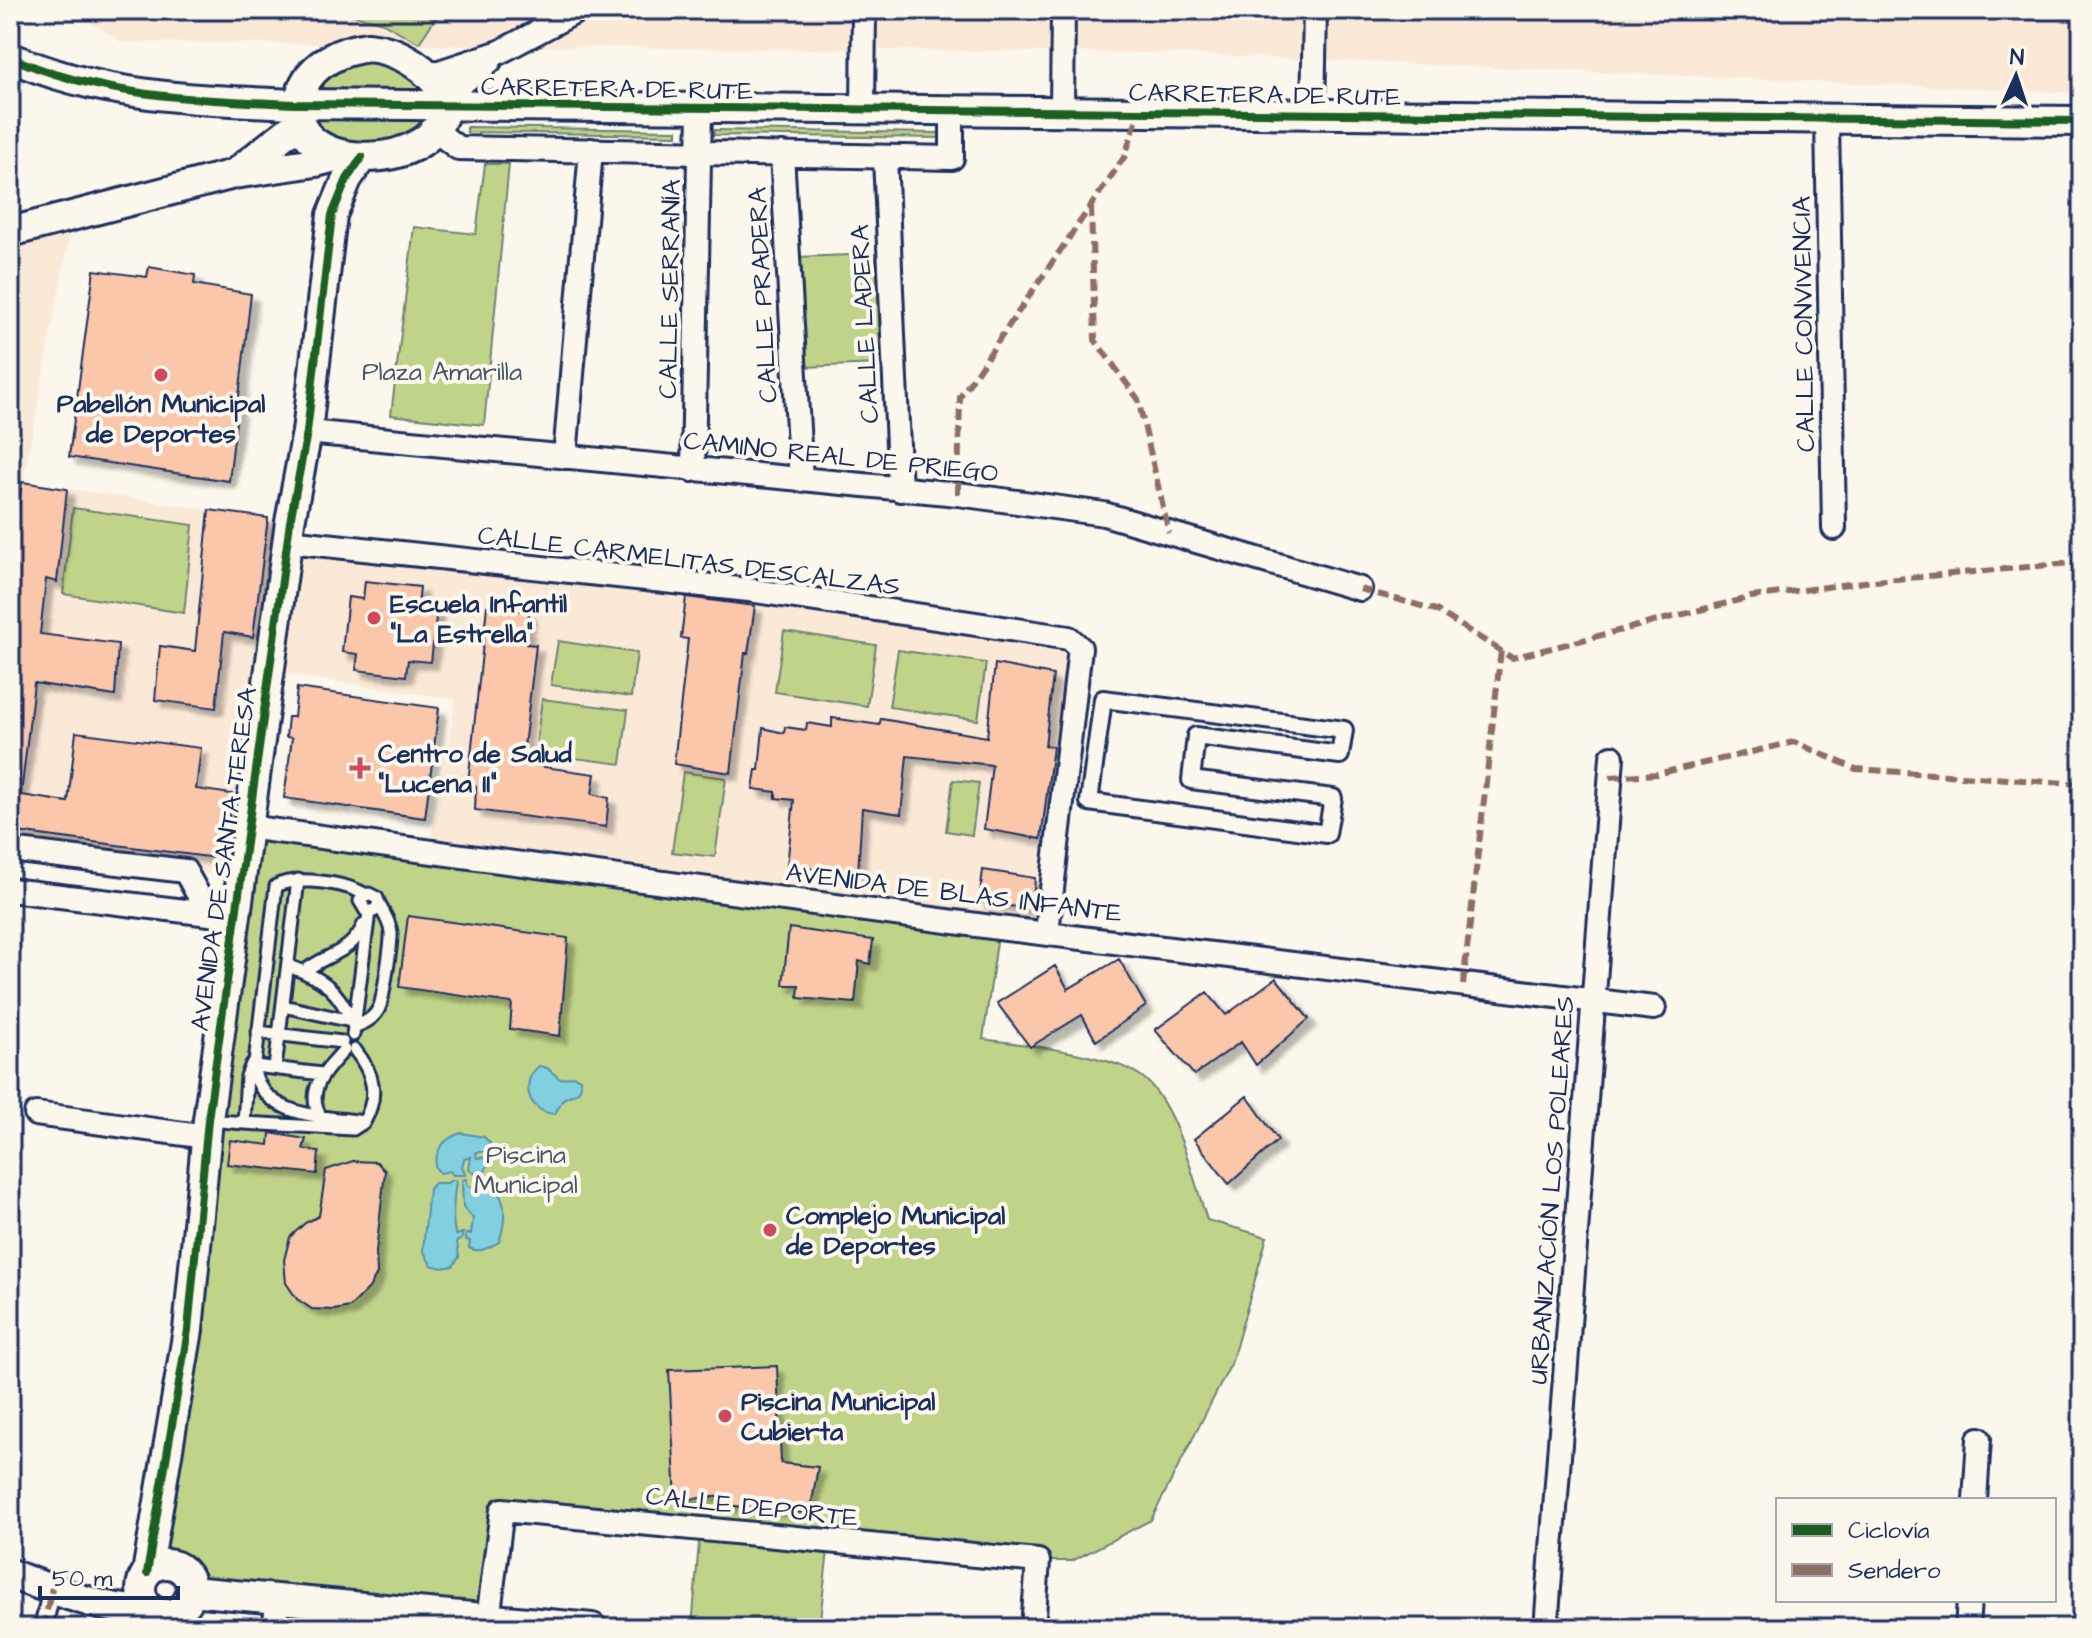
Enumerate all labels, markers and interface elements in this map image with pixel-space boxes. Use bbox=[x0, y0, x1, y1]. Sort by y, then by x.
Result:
north arrow bbox=[1976, 36, 2056, 116]
text: N bbox=[2009, 42, 2025, 73]
street label: CARRETERA DE RUTE bbox=[481, 69, 753, 109]
street label: CARRETERA DE RUTE bbox=[1129, 75, 1401, 115]
street label: CALLE SERRANÍA bbox=[650, 179, 690, 399]
street label: CALLE PRADERA bbox=[739, 186, 787, 404]
street label: CALLE CONVIVENCIA bbox=[1784, 195, 1824, 452]
street label: CALLE LADERA bbox=[842, 223, 888, 424]
park label: Plaza Amarilla bbox=[362, 354, 522, 390]
marker: Pabellón Municipal de Deportes bbox=[152, 366, 170, 384]
place label: Pabellón Municipal de Deportes bbox=[57, 386, 265, 452]
street label: CAMINO REAL DE PRIEGO bbox=[682, 423, 1000, 491]
street label: CALLE CARMELITAS DESCALZAS bbox=[476, 517, 902, 605]
place label: Escuela Infantil "La Estrella" bbox=[390, 586, 567, 652]
marker: Escuela Infantil "La Estrella" bbox=[365, 609, 383, 627]
street label: AVENIDA DE SANTA TERESA bbox=[182, 685, 266, 1033]
place label: Centro de Salud "Lucena II" bbox=[378, 736, 572, 802]
marker: Centro de Salud "Lucena II" bbox=[349, 757, 371, 779]
street label: AVENIDA DE BLAS INFANTE bbox=[784, 855, 1124, 931]
street label: URBANIZACIÓN LOS POLEARES bbox=[1520, 995, 1584, 1385]
park label: Piscina Municipal bbox=[474, 1137, 578, 1203]
place label: Complejo Municipal de Deportes bbox=[785, 1198, 1005, 1264]
marker: Complejo Municipal de Deportes bbox=[761, 1221, 779, 1239]
place label: Piscina Municipal Cubierta bbox=[741, 1384, 935, 1450]
marker: Piscina Municipal Cubierta bbox=[716, 1407, 734, 1425]
street label: CALLE DEPORTE bbox=[644, 1478, 860, 1536]
legend bbox=[1776, 1498, 2056, 1602]
text: Ciclovía bbox=[1848, 1514, 1929, 1548]
scale bar bbox=[40, 1550, 178, 1600]
text: Sendero bbox=[1848, 1554, 1941, 1588]
text: 50 m bbox=[52, 1562, 113, 1596]

